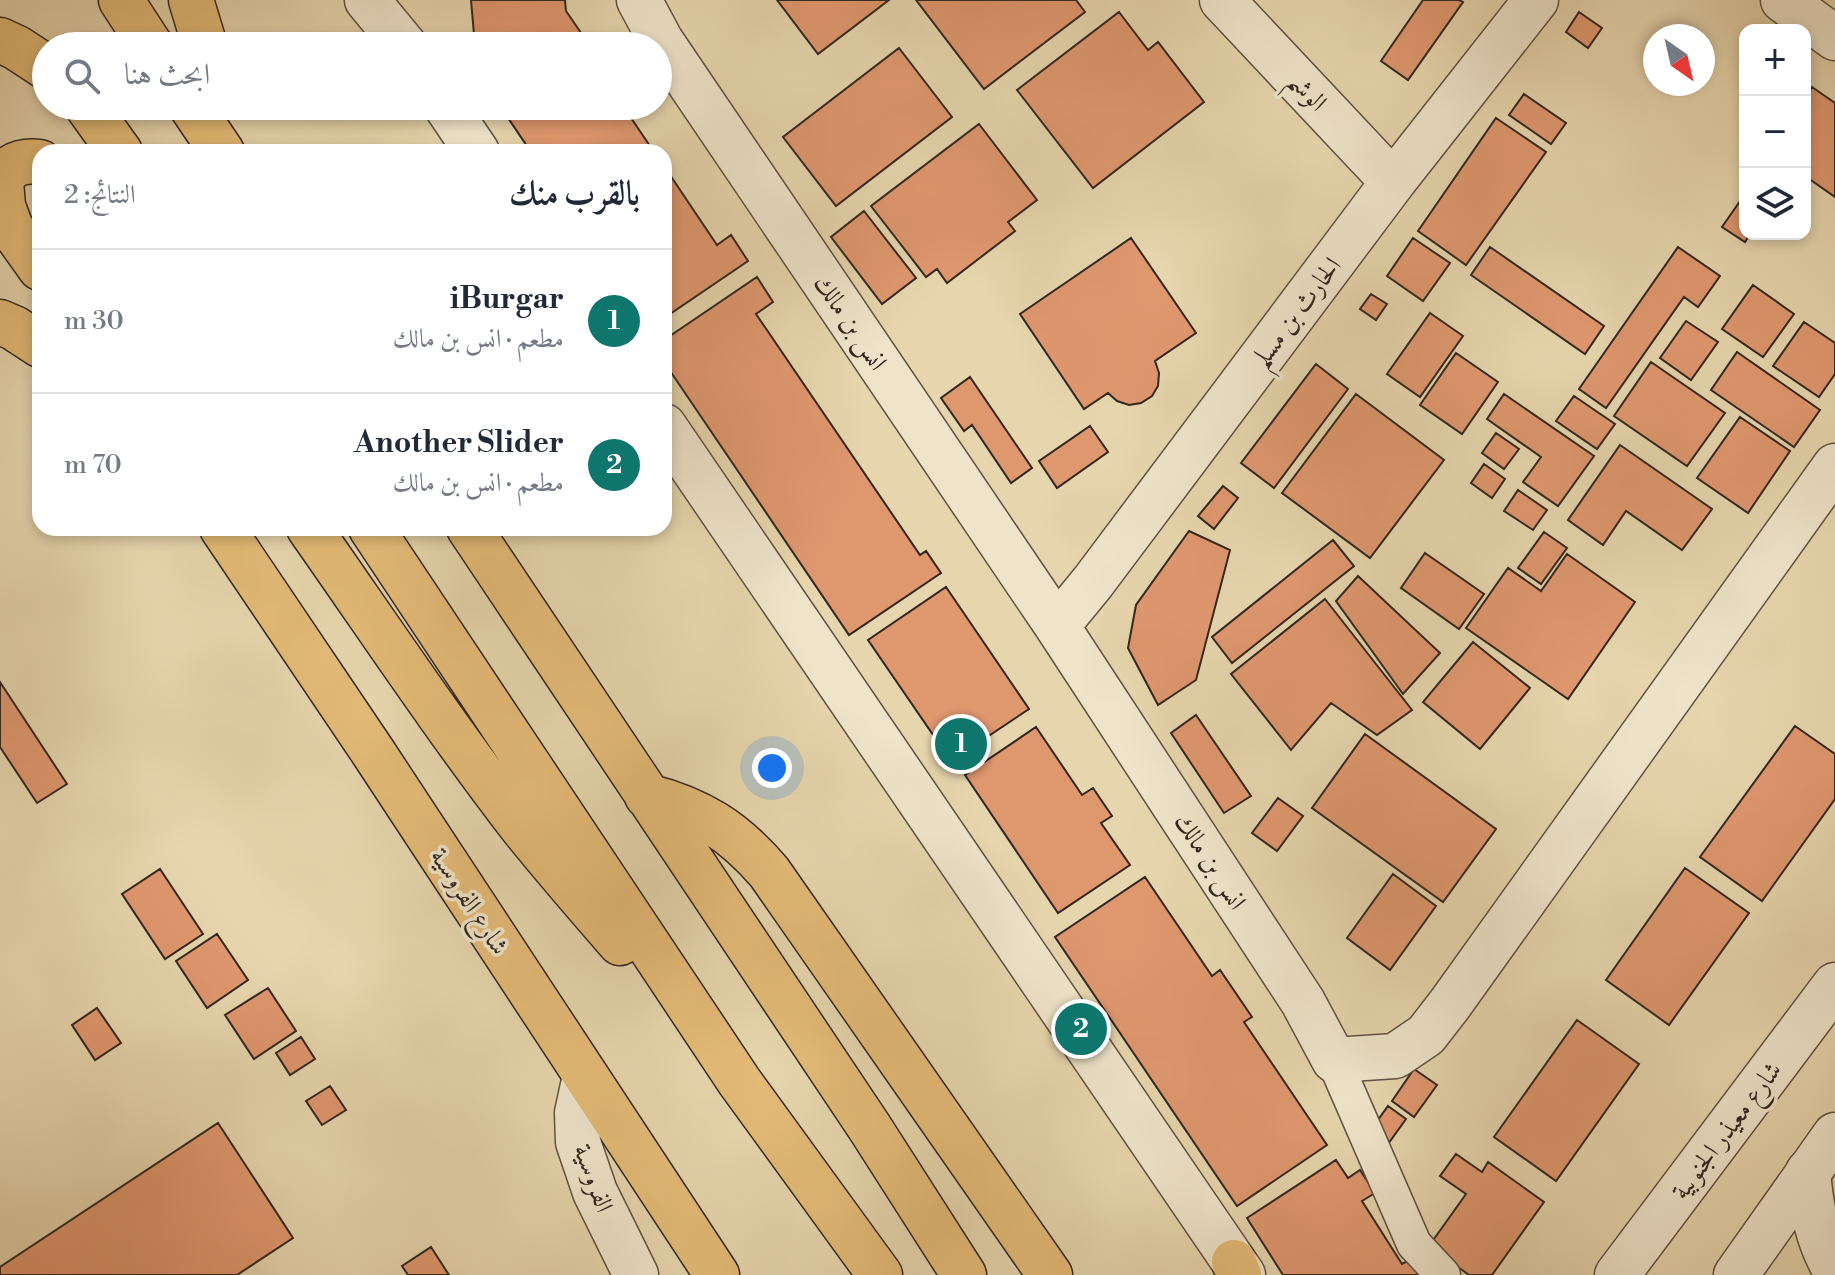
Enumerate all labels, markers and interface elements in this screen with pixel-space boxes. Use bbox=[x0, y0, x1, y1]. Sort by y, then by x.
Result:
north arrow bbox=[1643, 24, 1715, 96]
map controls bbox=[1739, 24, 1811, 240]
button: + bbox=[1739, 24, 1811, 96]
search box bbox=[32, 32, 672, 120]
icon: search bbox=[60, 54, 104, 98]
text: ابحث هنا bbox=[124, 56, 210, 94]
street label: الوشم bbox=[1274, 65, 1334, 124]
button: − bbox=[1739, 96, 1811, 168]
button: layers bbox=[1739, 168, 1811, 240]
text: بالقرب منك bbox=[509, 173, 640, 215]
text: النتائج: 2 bbox=[64, 179, 136, 211]
street label: الحارث بن مسلم bbox=[1245, 251, 1356, 380]
street label: انس بن مالك bbox=[806, 269, 894, 377]
text: iBurgar bbox=[450, 280, 564, 318]
text: 30 m bbox=[64, 305, 124, 337]
text: 1 bbox=[608, 305, 620, 337]
text: مطعم · انس بن مالك bbox=[393, 323, 564, 355]
text: Another Slider bbox=[354, 424, 564, 462]
text: 70 m bbox=[64, 449, 122, 481]
text: 2 bbox=[606, 449, 622, 481]
text: مطعم · انس بن مالك bbox=[393, 467, 564, 499]
pin: 1 bbox=[935, 714, 987, 774]
your location bbox=[752, 748, 792, 788]
street label: انس بن مالك bbox=[1166, 807, 1253, 916]
street label: شارع الفروسية bbox=[419, 842, 515, 964]
pin: 2 bbox=[1055, 999, 1107, 1059]
street label: شارع معيذر الجنوبية bbox=[1664, 1055, 1793, 1209]
street label: الفروسية bbox=[566, 1140, 620, 1217]

